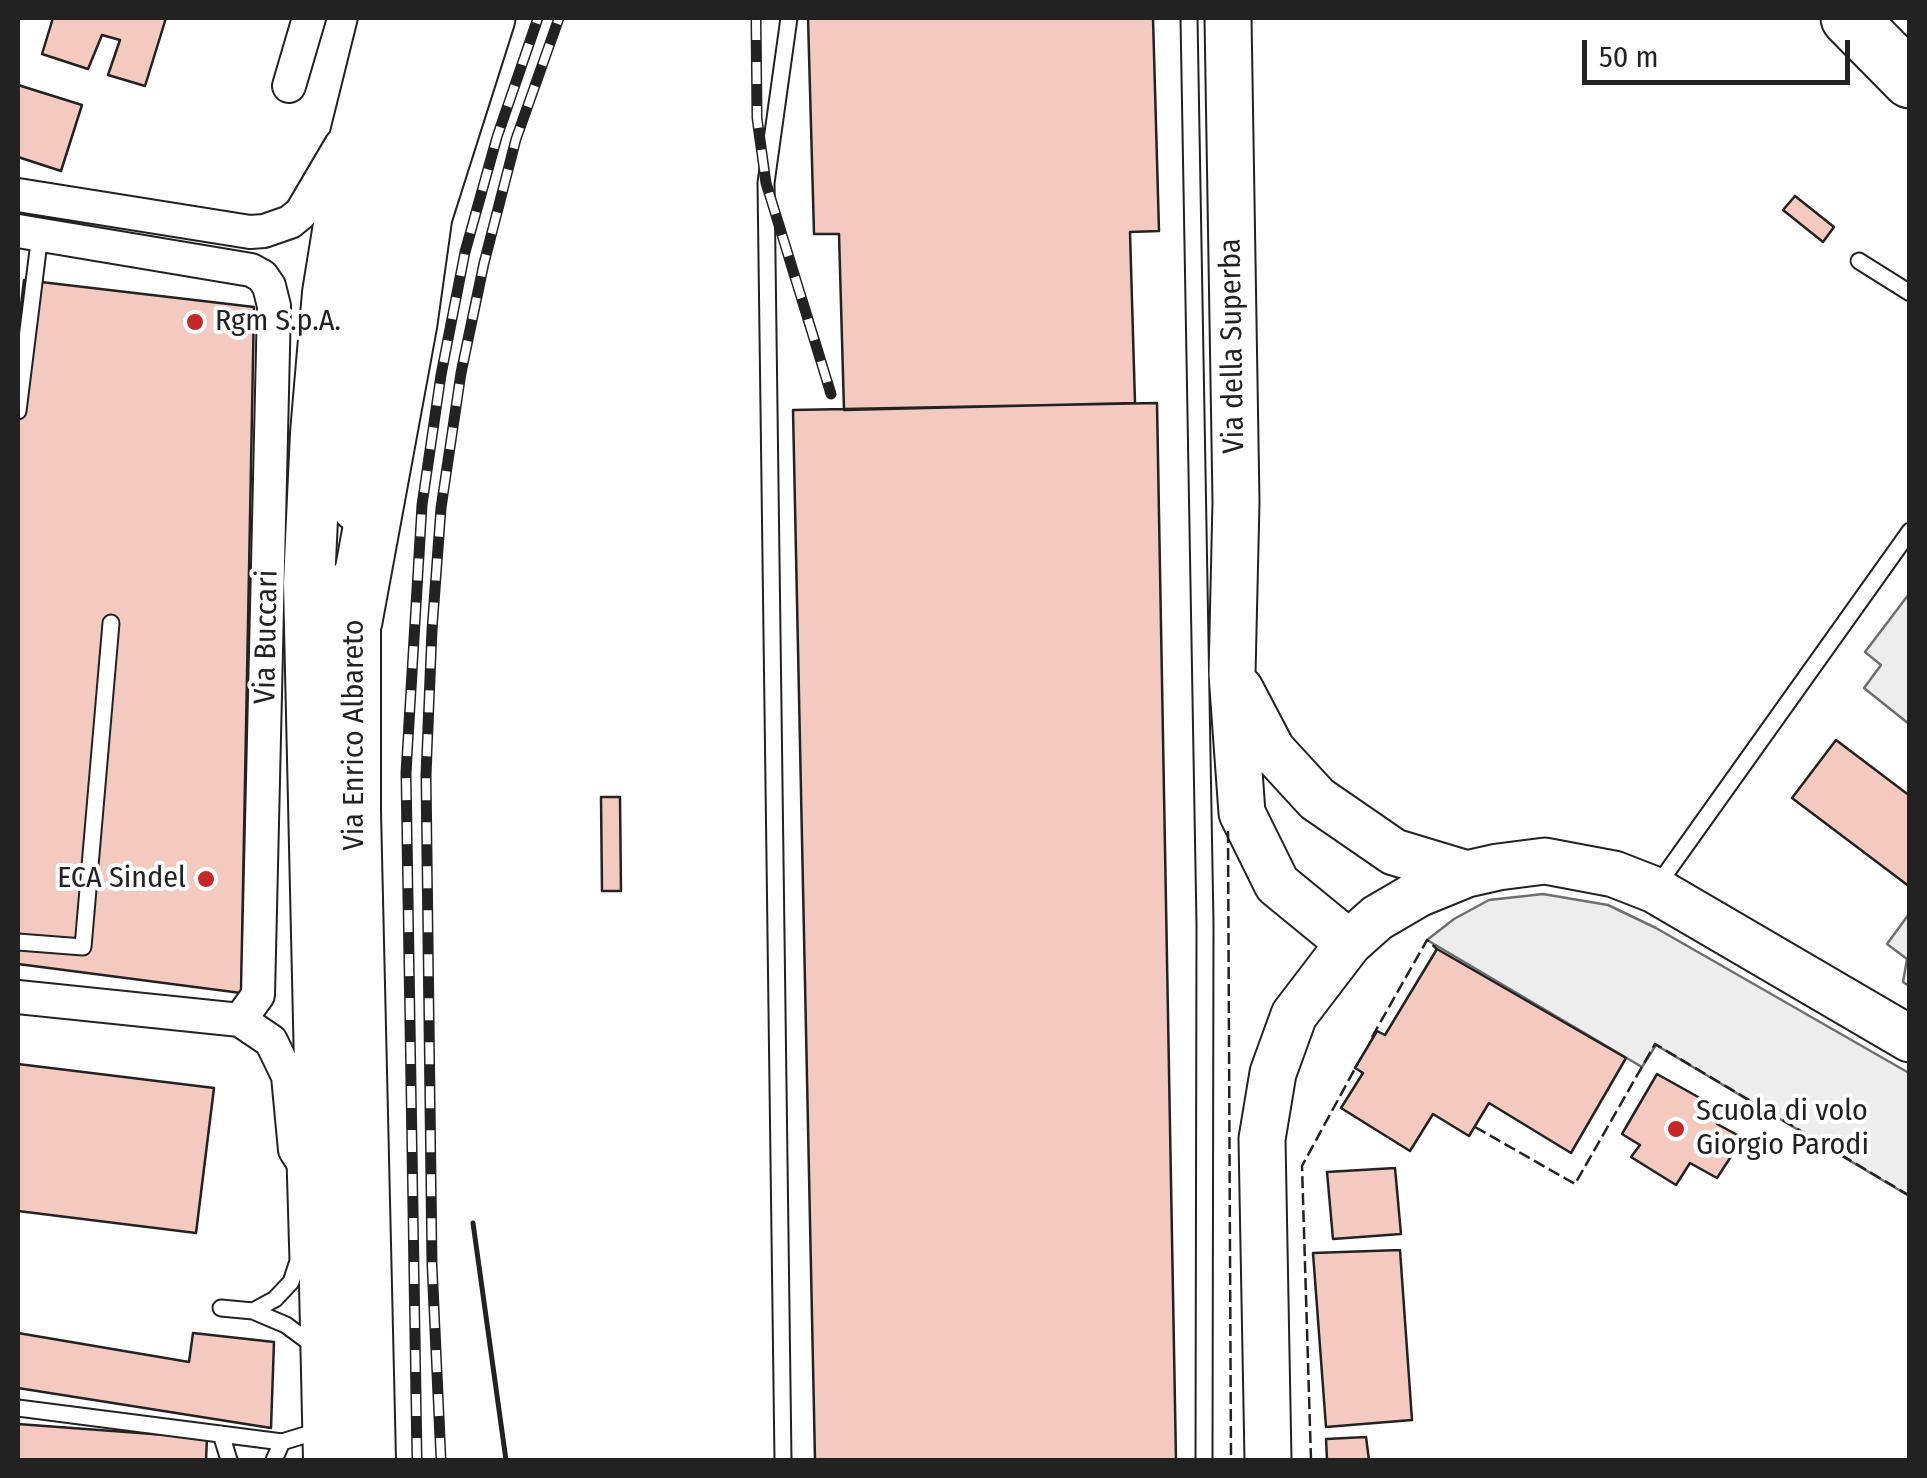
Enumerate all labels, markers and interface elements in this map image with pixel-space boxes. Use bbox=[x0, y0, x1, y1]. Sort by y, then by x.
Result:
scale bar bbox=[1587, 20, 1854, 82]
text: 50 m bbox=[1599, 39, 1659, 75]
street label: Via della Superba bbox=[1213, 238, 1253, 454]
place label: Rgm S.p.A. bbox=[215, 304, 341, 340]
marker: Rgm S.p.A. bbox=[184, 311, 206, 333]
street label: Via Buccari bbox=[248, 570, 286, 704]
street label: Via Enrico Albareto bbox=[337, 620, 373, 850]
place label: ECA Sindel bbox=[57, 861, 186, 897]
marker: ECA Sindel bbox=[195, 868, 217, 890]
place label: Scuola di volo Giorgio Parodi bbox=[1696, 1094, 1869, 1164]
marker: Scuola di volo Giorgio Parodi bbox=[1665, 1118, 1687, 1140]

